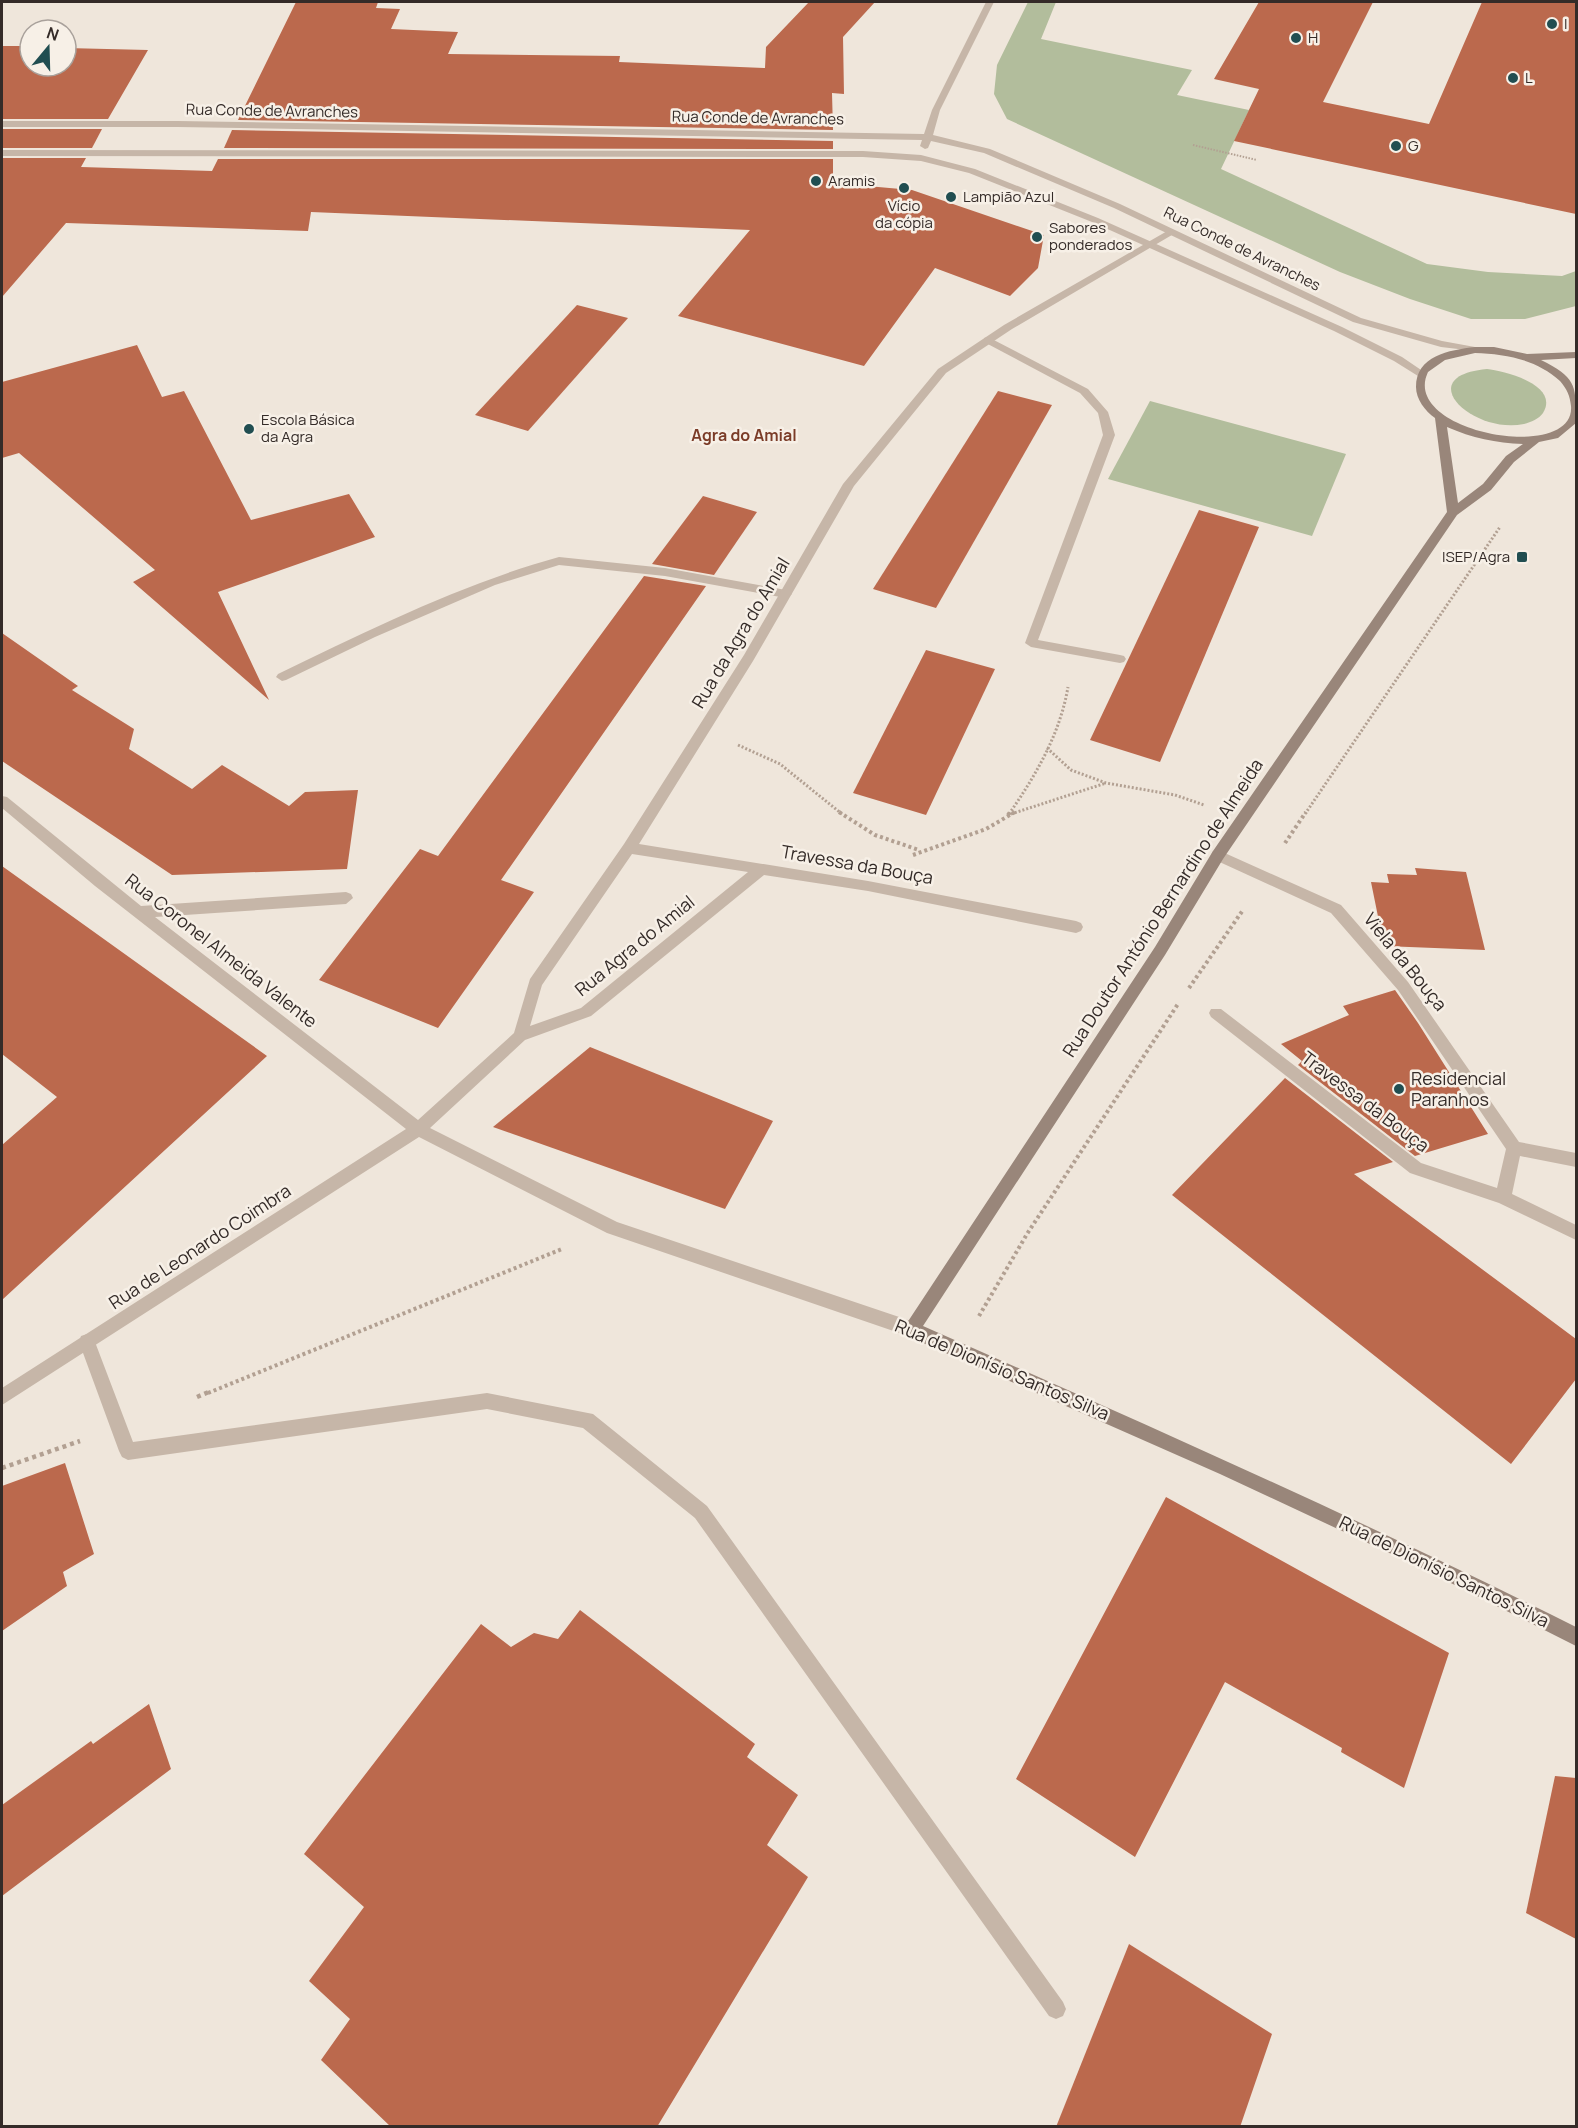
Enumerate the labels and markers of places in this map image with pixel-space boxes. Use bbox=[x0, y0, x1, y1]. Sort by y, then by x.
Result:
place label: I bbox=[1564, 13, 1568, 34]
marker: I bbox=[1545, 17, 1559, 31]
place label: H bbox=[1308, 27, 1318, 48]
marker: H bbox=[1289, 31, 1303, 45]
place label: L bbox=[1525, 67, 1533, 88]
marker: L bbox=[1506, 71, 1520, 85]
place label: G bbox=[1408, 135, 1419, 156]
marker: G bbox=[1389, 139, 1403, 153]
place label: Aramis bbox=[828, 170, 875, 191]
marker: Aramis bbox=[809, 174, 823, 188]
marker: Vício da cópia bbox=[897, 181, 911, 195]
place label: Lampião Azul bbox=[963, 186, 1054, 207]
marker: Lampião Azul bbox=[944, 190, 958, 204]
place label: Vício da cópia bbox=[875, 195, 933, 233]
place label: Sabores ponderados bbox=[1049, 217, 1132, 255]
marker: Sabores ponderados bbox=[1030, 230, 1044, 244]
place label: Escola Básica da Agra bbox=[261, 409, 355, 447]
marker: Escola Básica da Agra bbox=[242, 422, 256, 436]
place label: ISEP/Agra bbox=[1442, 546, 1510, 567]
marker: ISEP/Agra bbox=[1515, 550, 1529, 564]
place label: Residencial Paranhos bbox=[1411, 1066, 1506, 1111]
marker: Residencial Paranhos bbox=[1392, 1082, 1406, 1096]

